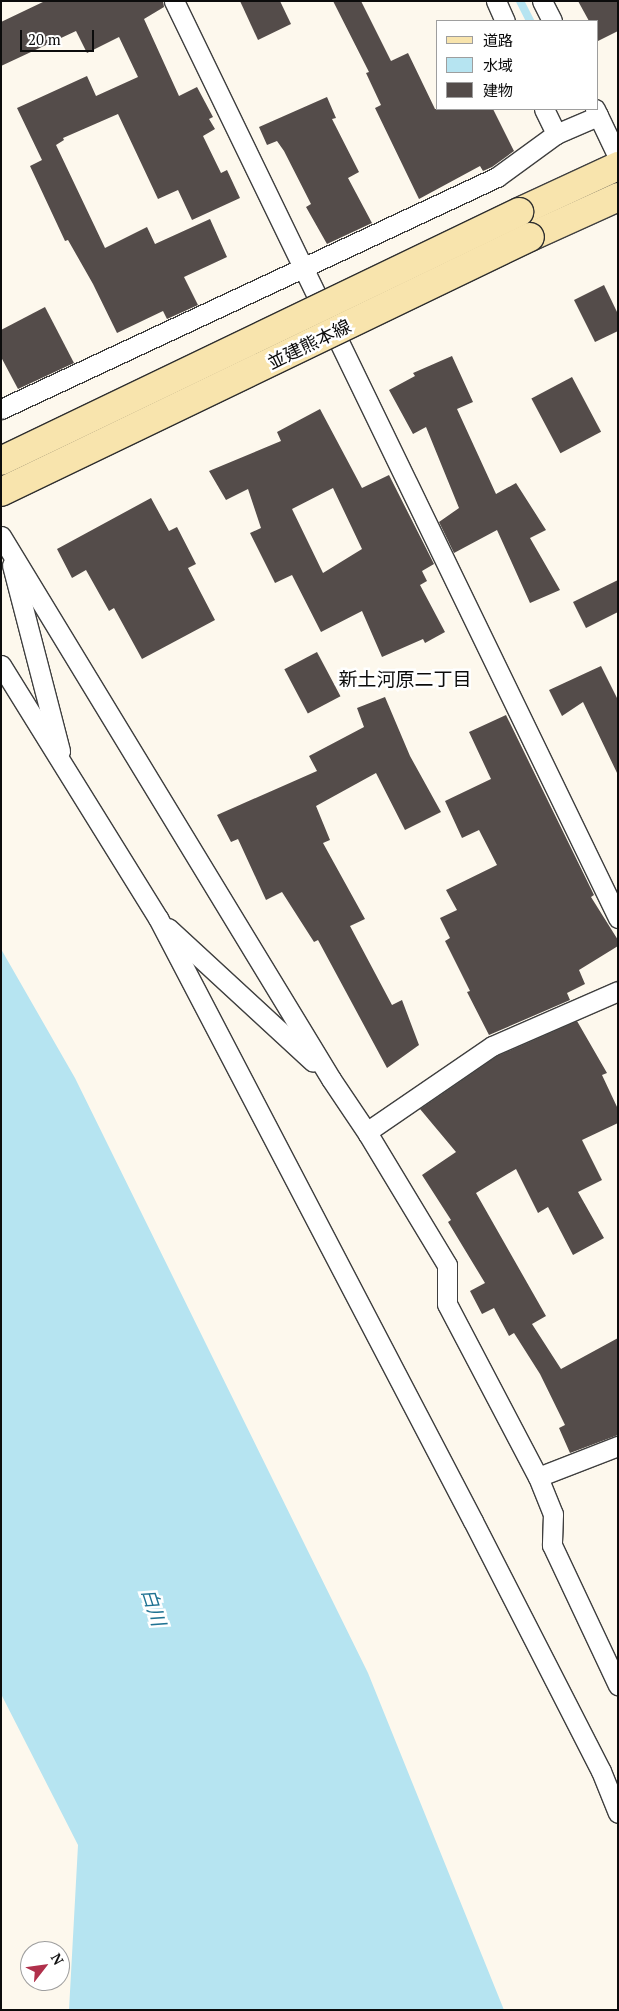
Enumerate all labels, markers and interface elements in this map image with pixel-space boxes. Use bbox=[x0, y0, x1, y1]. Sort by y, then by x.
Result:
scale bar bbox=[22, 20, 96, 52]
legend bbox=[436, 20, 599, 110]
text: 20 m bbox=[28, 29, 61, 49]
text: 道路 bbox=[483, 30, 513, 50]
text: 水域 bbox=[483, 55, 513, 75]
text: 建物 bbox=[483, 80, 513, 100]
street label: 並建熊本線 bbox=[264, 315, 354, 373]
district label: 新土河原二丁目 bbox=[339, 668, 471, 690]
water label: 白川 bbox=[137, 1585, 171, 1629]
north arrow bbox=[20, 1941, 70, 1991]
text: N bbox=[47, 1949, 68, 1968]

